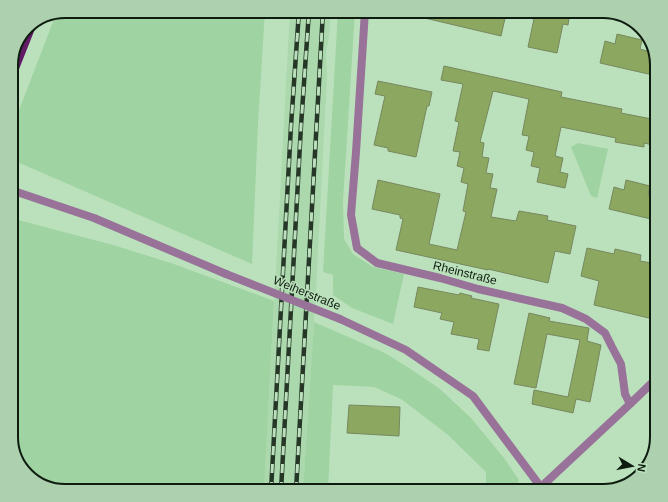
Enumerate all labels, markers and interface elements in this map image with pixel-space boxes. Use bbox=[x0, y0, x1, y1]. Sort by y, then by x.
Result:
street label: Rheinstraße bbox=[432, 258, 499, 288]
street label: Weiherstraße bbox=[271, 273, 343, 313]
north arrow bbox=[612, 446, 652, 486]
text: N bbox=[635, 463, 648, 473]

